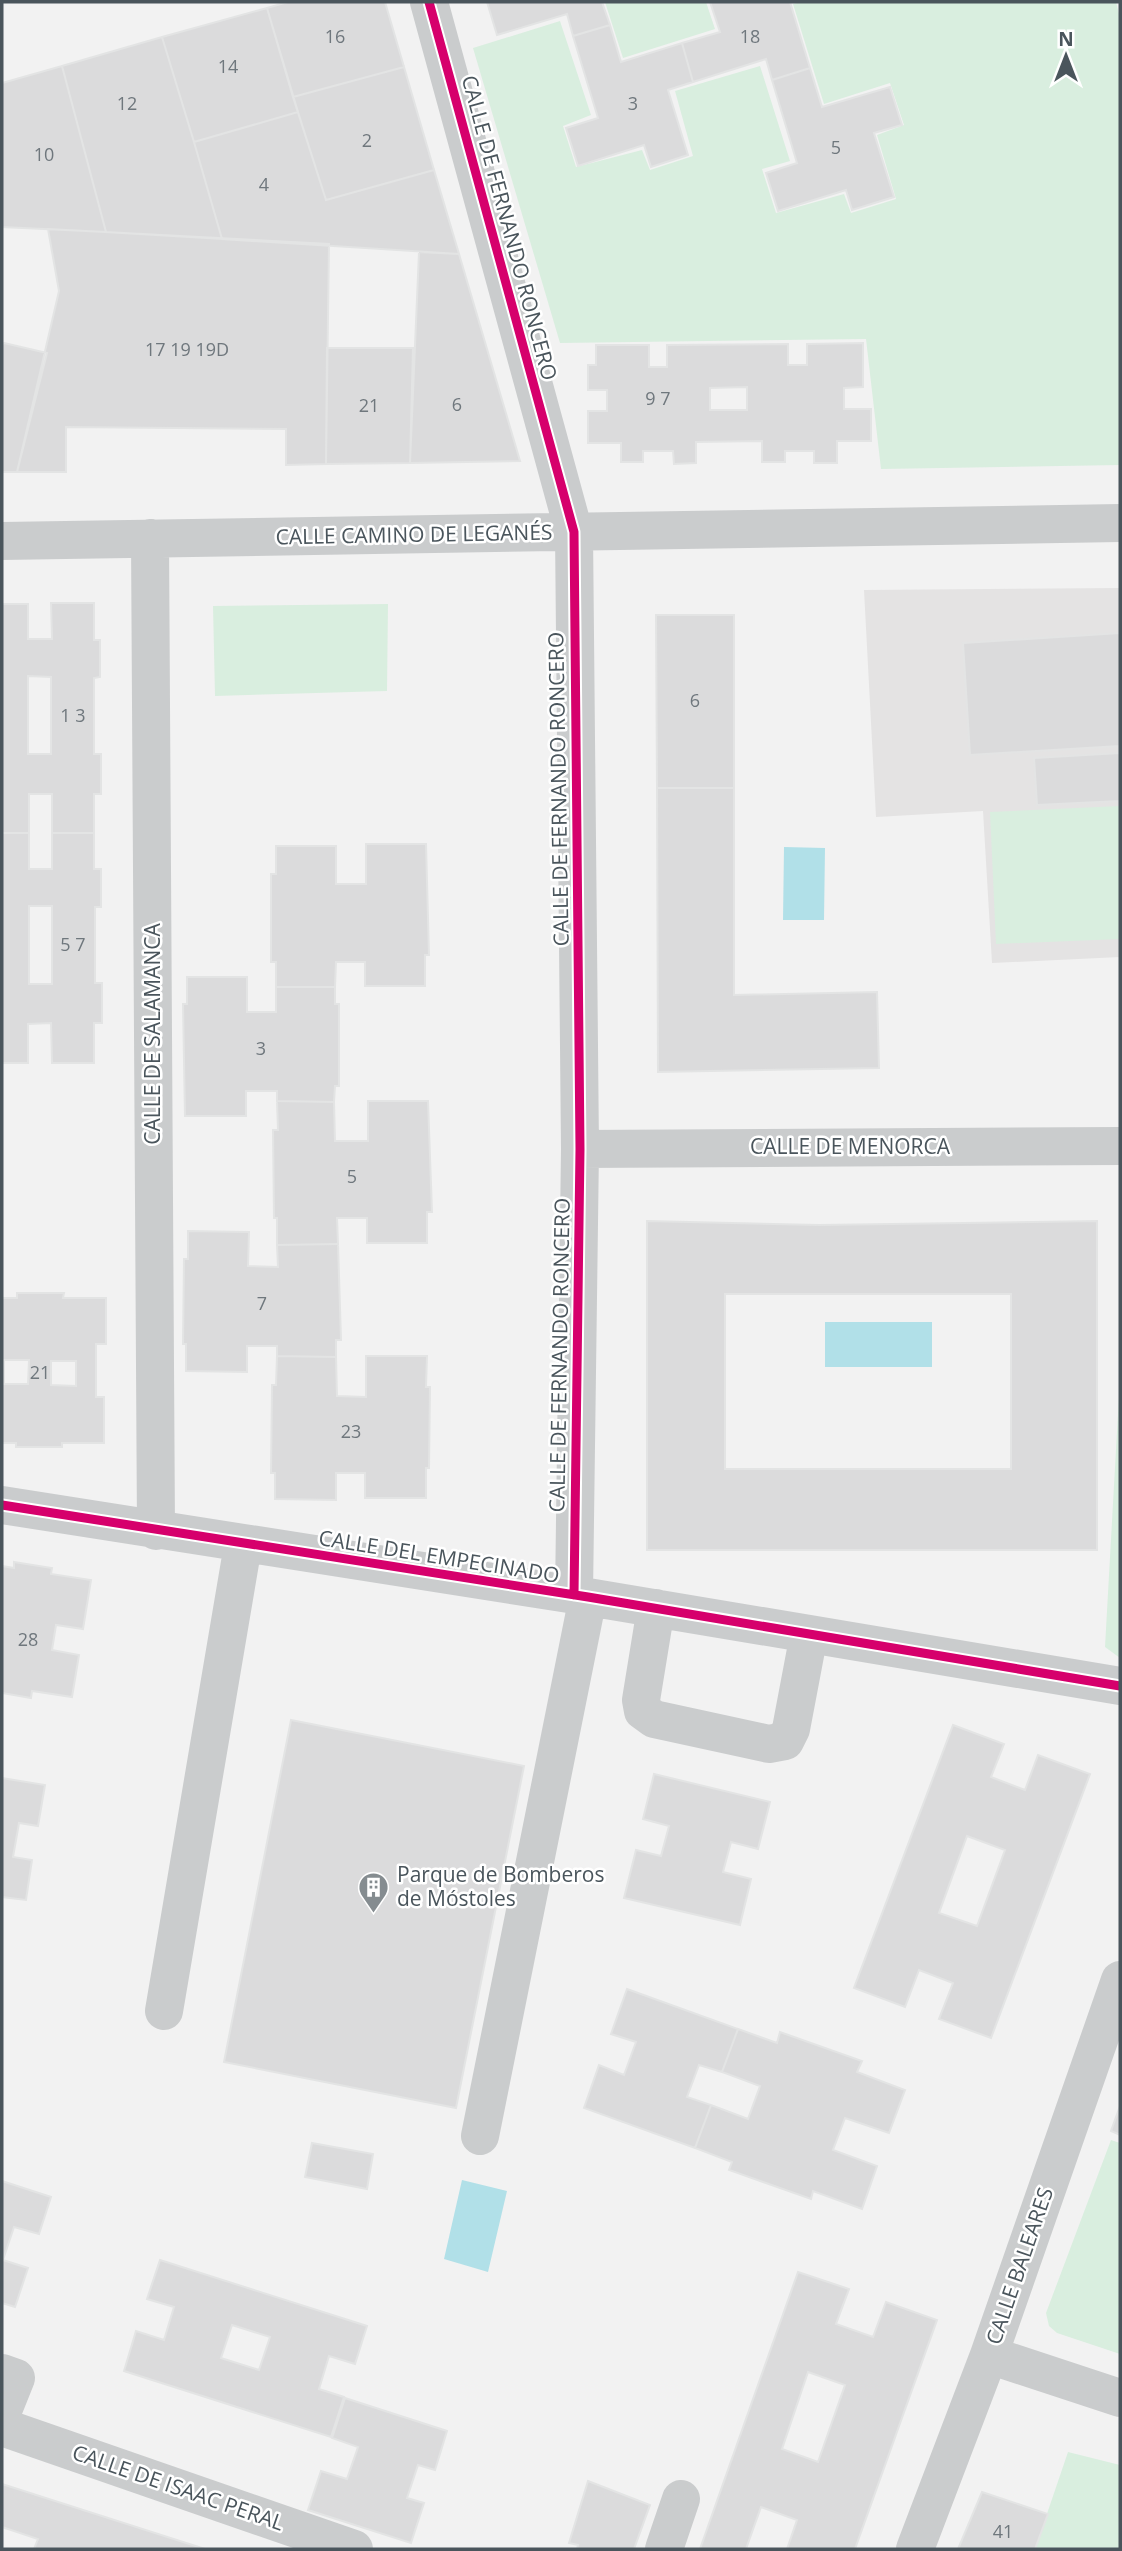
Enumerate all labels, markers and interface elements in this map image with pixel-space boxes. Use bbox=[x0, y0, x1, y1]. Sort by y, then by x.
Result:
north arrow bbox=[1031, 21, 1101, 91]
house number: 16 bbox=[325, 24, 345, 48]
house number: 18 bbox=[740, 24, 760, 48]
text: N bbox=[1058, 26, 1074, 52]
house number: 14 bbox=[218, 54, 238, 78]
street label: CALLE DE FERNANDO RONCERO bbox=[456, 72, 564, 383]
house number: 12 bbox=[117, 91, 137, 115]
house number: 3 bbox=[628, 91, 638, 115]
house number: 2 bbox=[362, 128, 372, 152]
house number: 5 bbox=[831, 135, 841, 159]
house number: 10 bbox=[34, 142, 54, 166]
house number: 4 bbox=[259, 172, 269, 196]
house number: 17 19 19D bbox=[145, 337, 229, 361]
house number: 9 7 bbox=[645, 386, 671, 410]
house number: 6 bbox=[452, 392, 462, 416]
house number: 21 bbox=[359, 393, 379, 417]
street label: CALLE CAMINO DE LEGANÉS bbox=[275, 518, 553, 550]
street label: CALLE DE FERNANDO RONCERO bbox=[541, 631, 575, 947]
house number: 6 bbox=[690, 688, 700, 712]
house number: 1 3 bbox=[60, 703, 86, 727]
street label: CALLE DE SALAMANCA bbox=[138, 923, 166, 1145]
house number: 5 7 bbox=[60, 932, 86, 956]
house number: 3 bbox=[256, 1036, 266, 1060]
street label: CALLE DE MENORCA bbox=[750, 1132, 951, 1160]
house number: 5 bbox=[347, 1164, 357, 1188]
street label: CALLE DE FERNANDO RONCERO bbox=[542, 1197, 576, 1513]
house number: 7 bbox=[257, 1291, 267, 1315]
house number: 21 bbox=[30, 1360, 50, 1384]
house number: 23 bbox=[341, 1419, 361, 1443]
street label: CALLE DEL EMPECINADO bbox=[317, 1523, 562, 1589]
house number: 28 bbox=[18, 1627, 38, 1651]
place label: Parque de Bomberos de Móstoles bbox=[397, 1860, 604, 1912]
building icon: Parque de Bomberos de Móstoles bbox=[357, 1870, 391, 1914]
street label: CALLE BALEARES bbox=[979, 2183, 1059, 2348]
street label: CALLE DE ISAAC PERAL bbox=[69, 2438, 288, 2536]
house number: 41 bbox=[993, 2519, 1013, 2543]

